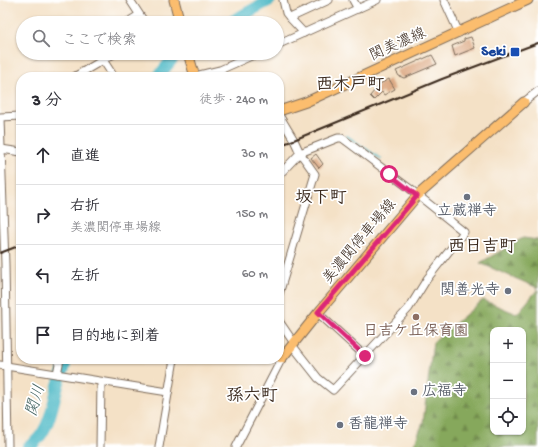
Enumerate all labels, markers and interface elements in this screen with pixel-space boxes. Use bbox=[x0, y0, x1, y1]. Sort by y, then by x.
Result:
search box bbox=[16, 16, 284, 60]
street label: 関美濃線 bbox=[367, 24, 429, 65]
icon: search bbox=[30, 27, 52, 49]
text: ここで検索 bbox=[62, 32, 137, 50]
place label: Seki bbox=[481, 43, 506, 61]
marker: Seki bbox=[509, 46, 521, 58]
district label: 西木戸町 bbox=[316, 74, 384, 96]
text: 3 分 bbox=[32, 92, 62, 112]
text: 徒歩 · 240 m bbox=[200, 93, 268, 108]
icon: ahead bbox=[32, 144, 54, 166]
text: 30 m bbox=[242, 147, 268, 162]
text: 直進 bbox=[70, 148, 100, 166]
route start bbox=[380, 165, 398, 183]
district label: 坂下町 bbox=[296, 189, 347, 209]
marker: 立蔵禅寺 bbox=[462, 192, 472, 202]
street label: 美濃関停車場線 bbox=[319, 195, 401, 288]
text: 右折 bbox=[70, 198, 100, 216]
place label: 立蔵禅寺 bbox=[437, 202, 497, 221]
icon: right bbox=[32, 204, 54, 226]
text: 150 m bbox=[236, 207, 268, 222]
text: 美濃関停車場線 bbox=[70, 221, 161, 236]
district label: 西日吉町 bbox=[448, 237, 516, 258]
icon: left bbox=[32, 264, 54, 286]
text: 60 m bbox=[242, 267, 268, 282]
text: 左折 bbox=[70, 268, 100, 286]
place label: 関善光寺 bbox=[440, 281, 500, 300]
marker: 関善光寺 bbox=[503, 286, 513, 296]
marker: 日吉ケ丘保育園 bbox=[411, 312, 421, 322]
place label: 日吉ケ丘保育園 bbox=[363, 322, 469, 341]
icon: arrive bbox=[32, 324, 54, 346]
map controls bbox=[490, 327, 526, 435]
button: + bbox=[490, 327, 526, 363]
text: 目的地に到着 bbox=[70, 328, 160, 346]
route end bbox=[356, 347, 374, 365]
button: − bbox=[490, 363, 526, 399]
place label: 広福寺 bbox=[422, 382, 467, 401]
water label: 関川 bbox=[22, 383, 51, 419]
district label: 孫六町 bbox=[227, 386, 278, 407]
marker: 広福寺 bbox=[409, 387, 419, 397]
button: locate bbox=[490, 399, 526, 435]
place label: 香龍禅寺 bbox=[348, 415, 408, 434]
marker: 香龍禅寺 bbox=[335, 420, 345, 430]

